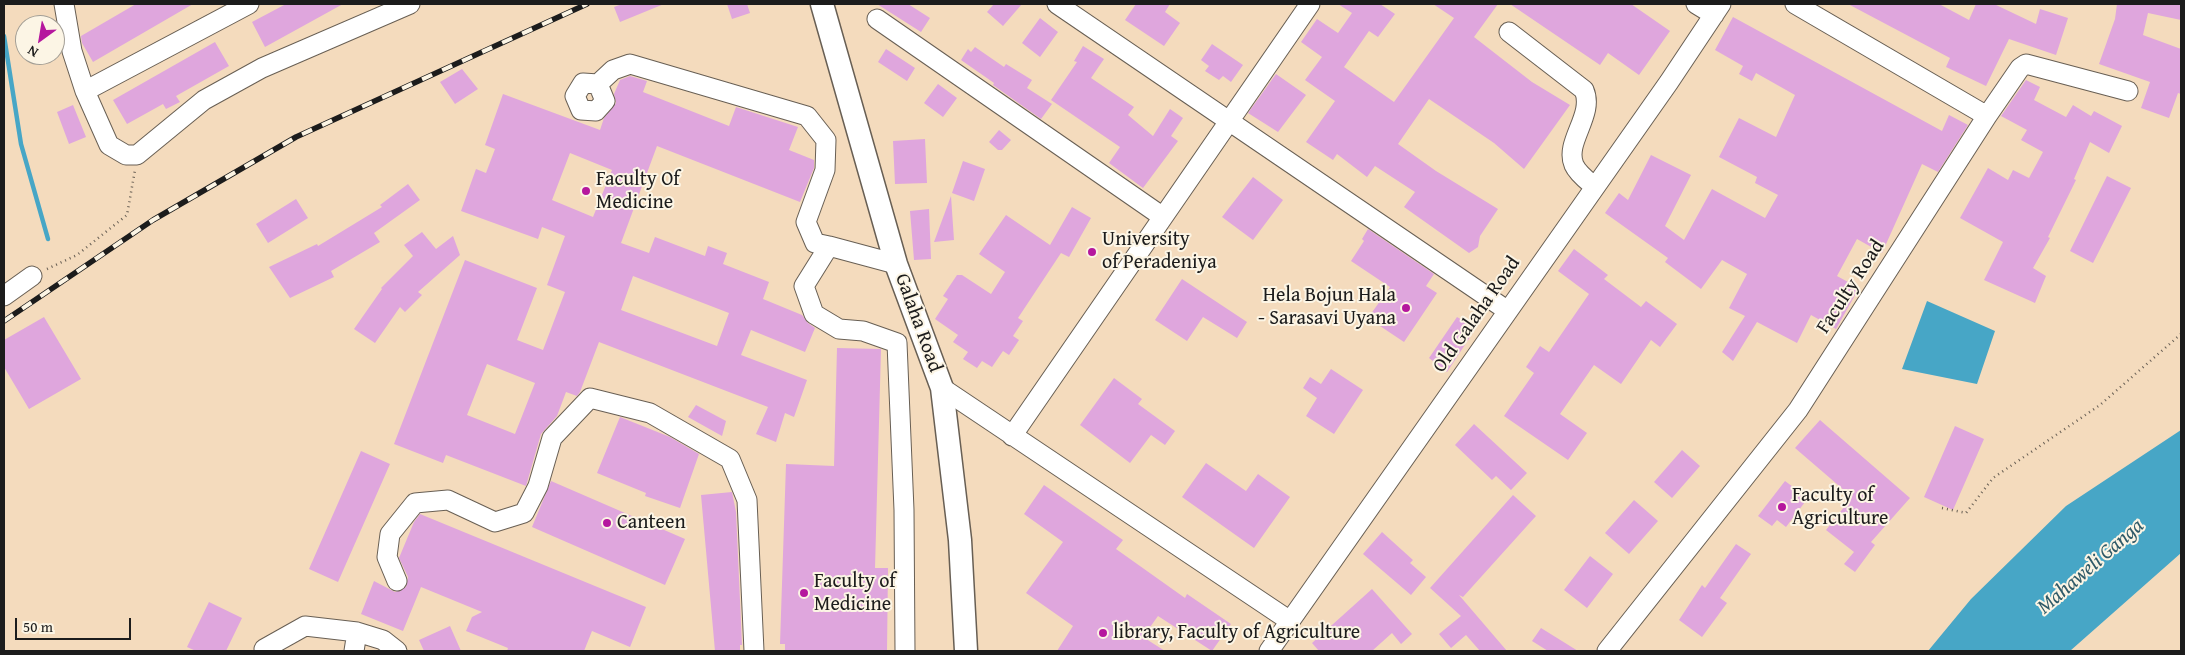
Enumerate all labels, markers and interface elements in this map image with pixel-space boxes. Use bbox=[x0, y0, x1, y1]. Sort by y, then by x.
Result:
north arrow bbox=[15, 15, 65, 65]
text: N bbox=[23, 41, 42, 63]
place label: Faculty Of Medicine bbox=[596, 168, 680, 215]
marker: Faculty Of Medicine bbox=[580, 185, 592, 197]
place label: University of Peradeniya bbox=[1102, 228, 1217, 275]
street label: Faculty Road bbox=[1812, 236, 1890, 338]
marker: University of Peradeniya bbox=[1086, 246, 1098, 258]
street label: Old Galaha Road bbox=[1428, 252, 1526, 378]
street label: Galaha Road bbox=[889, 270, 947, 376]
place label: Hela Bojun Hala - Sarasavi Uyana bbox=[1258, 284, 1396, 331]
marker: Hela Bojun Hala - Sarasavi Uyana bbox=[1400, 302, 1412, 314]
place label: Faculty of Agriculture bbox=[1792, 484, 1888, 531]
marker: Faculty of Agriculture bbox=[1776, 501, 1788, 513]
place label: Canteen bbox=[617, 511, 686, 535]
water label: Mahaweli Ganga bbox=[2033, 514, 2149, 620]
marker: Canteen bbox=[601, 517, 613, 529]
place label: Faculty of Medicine bbox=[814, 570, 896, 617]
marker: Faculty of Medicine bbox=[798, 587, 810, 599]
scale bar bbox=[18, 608, 134, 640]
text: 50 m bbox=[23, 616, 53, 637]
place label: library, Faculty of Agriculture bbox=[1113, 621, 1360, 645]
marker: library, Faculty of Agriculture bbox=[1097, 627, 1109, 639]

